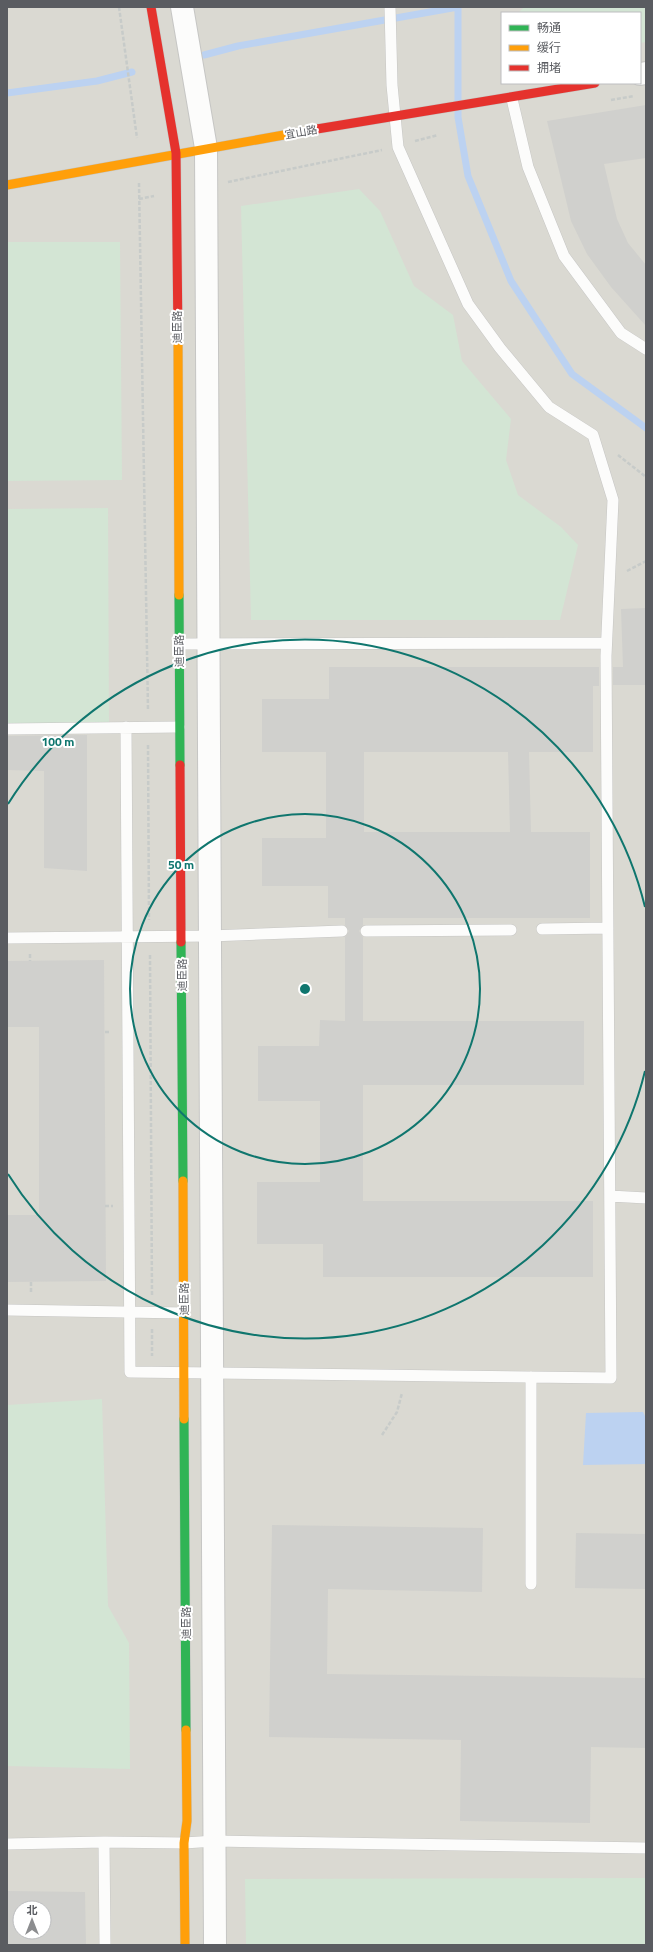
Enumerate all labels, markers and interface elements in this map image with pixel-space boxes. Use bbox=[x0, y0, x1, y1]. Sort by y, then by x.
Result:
legend bbox=[501, 12, 641, 84]
text: 畅通 bbox=[537, 18, 561, 37]
text: 缓行 bbox=[537, 38, 561, 57]
text: 拥堵 bbox=[537, 58, 561, 77]
street label: 宜山路 bbox=[283, 121, 319, 143]
street label: 迪臣路 bbox=[169, 311, 185, 344]
street label: 迪臣路 bbox=[171, 635, 187, 668]
text: 100 m bbox=[42, 732, 74, 751]
text: 50 m bbox=[168, 855, 194, 874]
street label: 迪臣路 bbox=[174, 959, 190, 992]
centre of rings bbox=[298, 982, 312, 996]
street label: 迪臣路 bbox=[176, 1283, 192, 1316]
street label: 迪臣路 bbox=[178, 1607, 194, 1640]
north arrow bbox=[12, 1900, 52, 1940]
text: 北 bbox=[27, 1902, 38, 1918]

